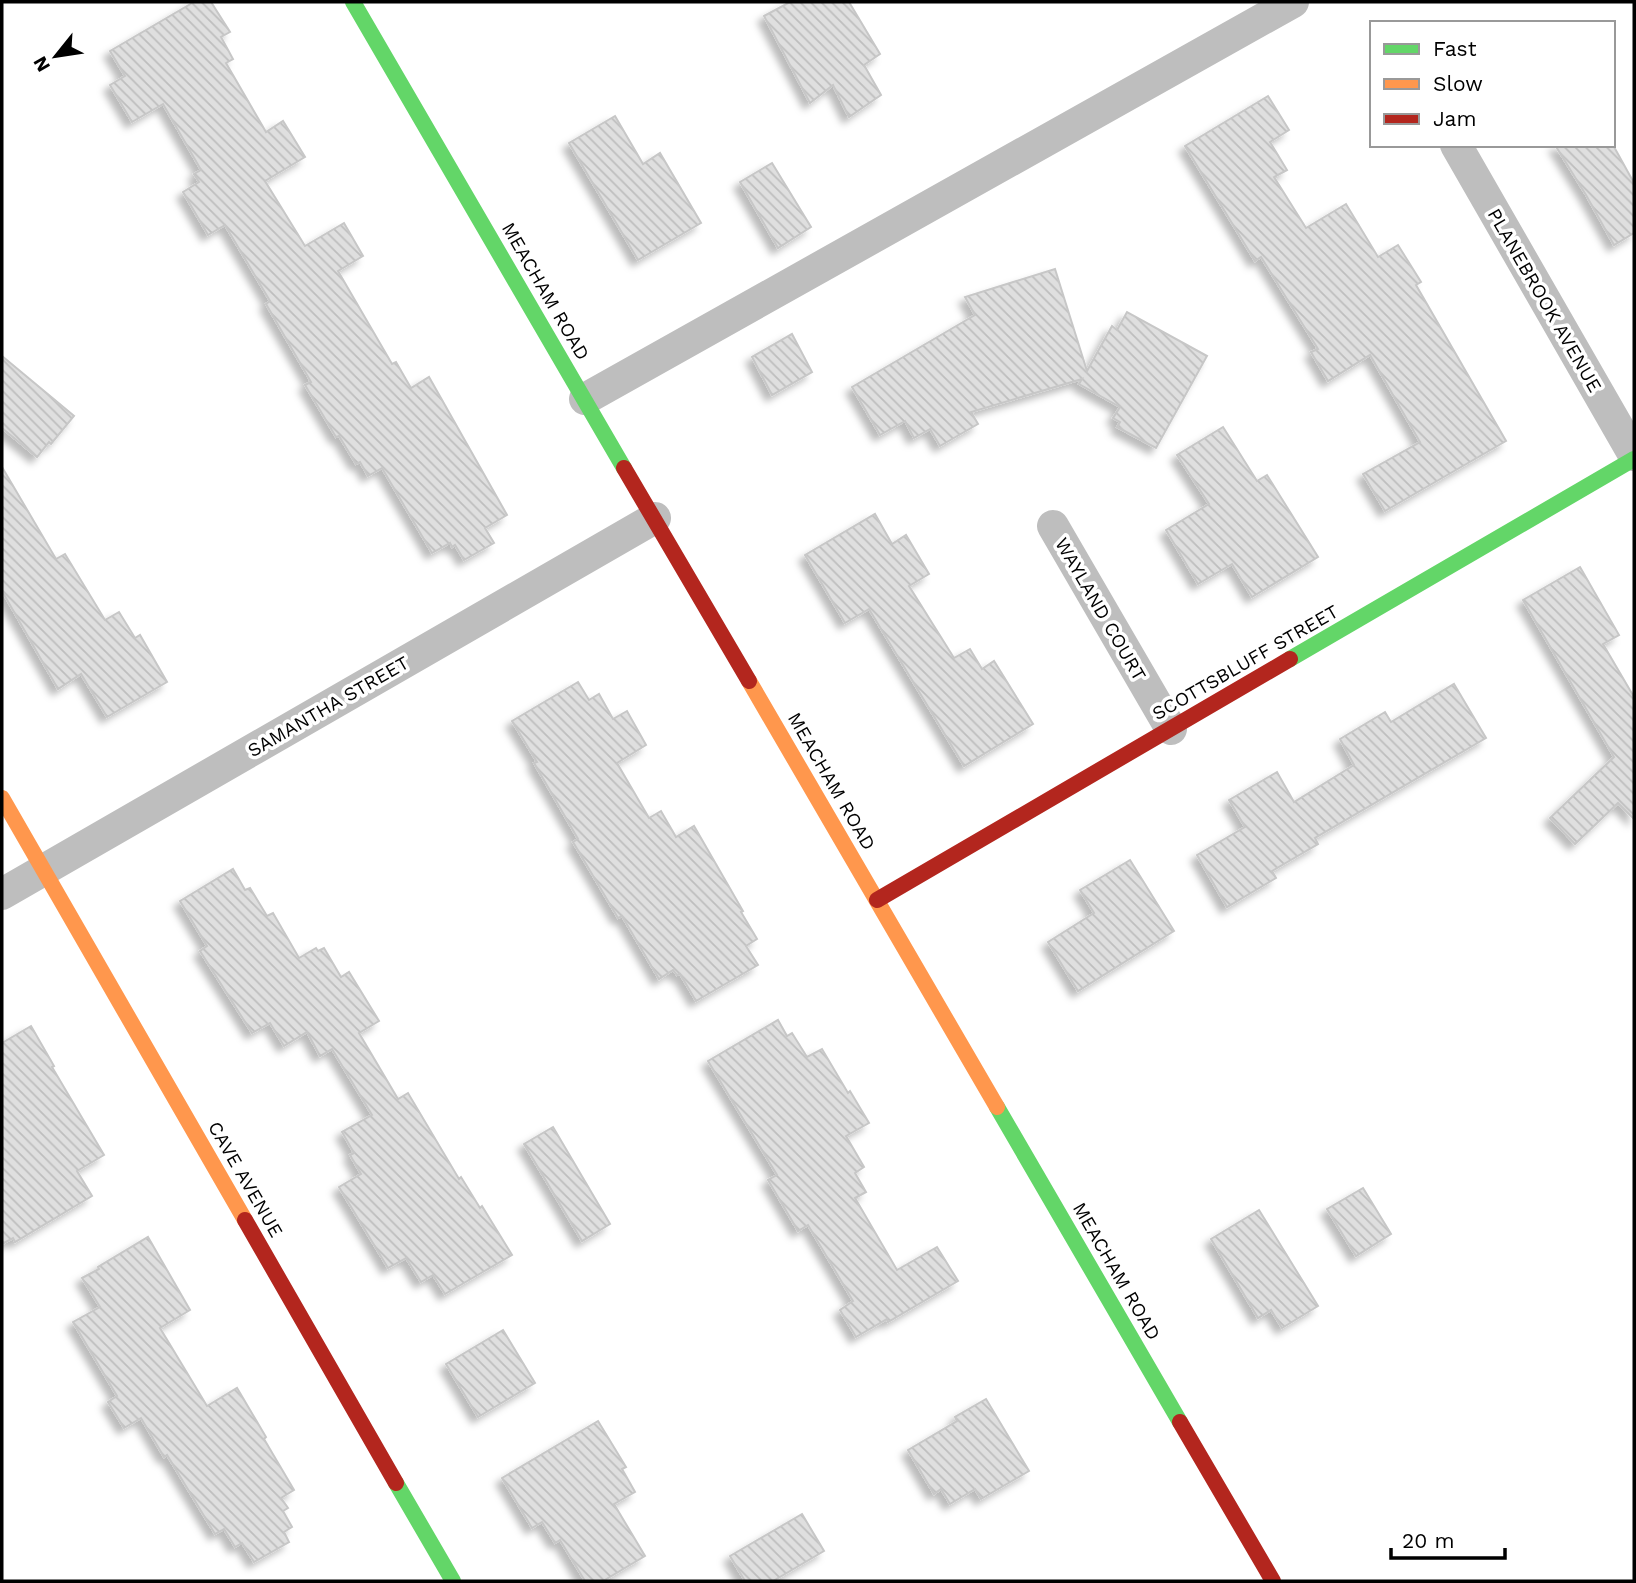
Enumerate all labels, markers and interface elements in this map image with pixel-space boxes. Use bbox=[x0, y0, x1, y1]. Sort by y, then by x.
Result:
north arrow bbox=[21, 21, 91, 91]
legend bbox=[1370, 21, 1615, 147]
text: Fast bbox=[1433, 36, 1477, 61]
text: N bbox=[28, 52, 55, 76]
text: Slow bbox=[1433, 71, 1483, 96]
text: Jam bbox=[1433, 106, 1476, 131]
street label: PLANEBROOK AVENUE bbox=[1483, 204, 1607, 396]
street label: MEACHAM ROAD bbox=[497, 218, 594, 364]
street label: WAYLAND COURT bbox=[1050, 533, 1151, 685]
street label: SCOTTSBLUFF STREET bbox=[1148, 600, 1342, 725]
street label: SAMANTHA STREET bbox=[244, 651, 413, 762]
street label: MEACHAM ROAD bbox=[783, 708, 880, 854]
street label: CAVE AVENUE bbox=[203, 1117, 288, 1241]
street label: MEACHAM ROAD bbox=[1068, 1198, 1165, 1344]
scale bar bbox=[1391, 1516, 1505, 1560]
text: 20 m bbox=[1402, 1528, 1454, 1553]

